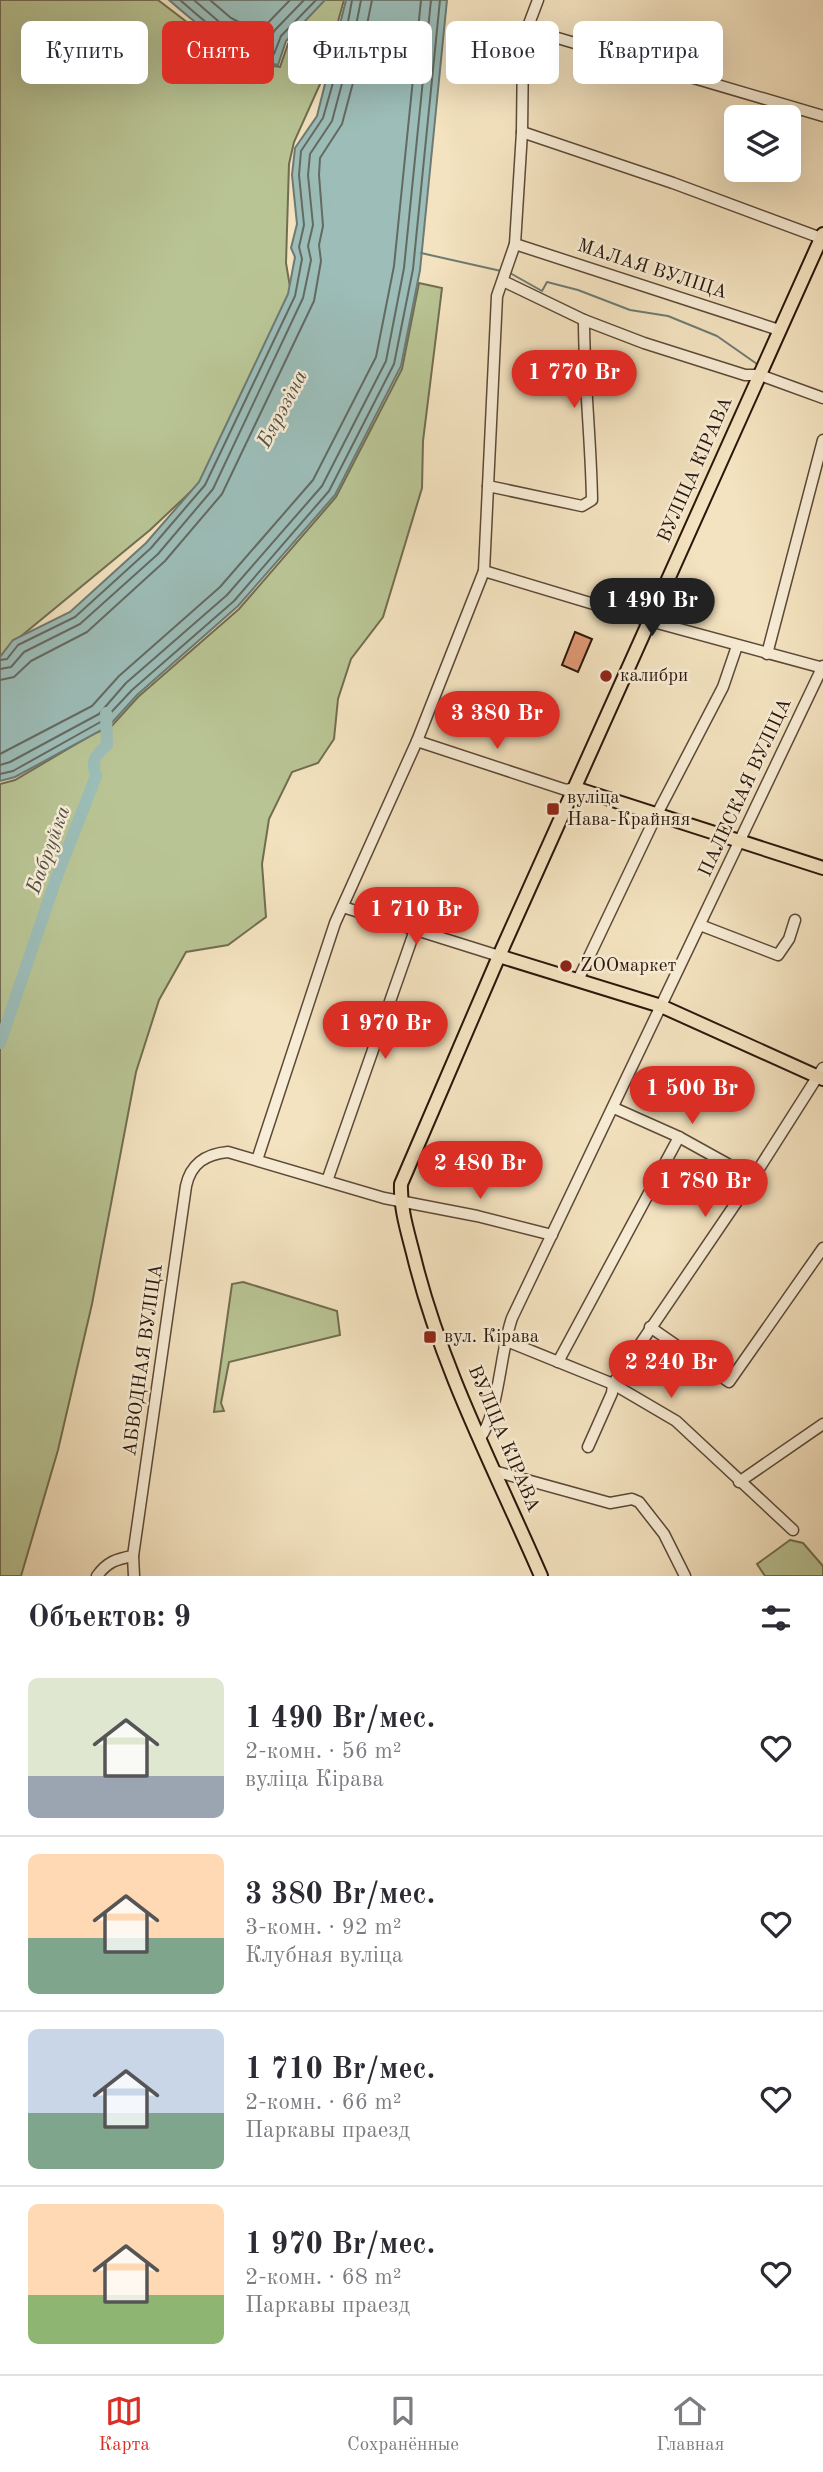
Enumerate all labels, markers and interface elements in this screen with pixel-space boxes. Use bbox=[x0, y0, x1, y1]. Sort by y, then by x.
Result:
chip: Купить bbox=[21, 21, 148, 84]
chip: Снять bbox=[162, 21, 274, 84]
chip: Фильтры bbox=[288, 21, 432, 84]
chip: Новое bbox=[446, 21, 559, 84]
chip: Квартира bbox=[573, 21, 723, 84]
map controls bbox=[724, 105, 801, 182]
button: layers bbox=[724, 105, 801, 182]
street label: МАЛАЯ ВУЛІЦА bbox=[575, 237, 730, 303]
pin: 1 770 Br bbox=[502, 350, 646, 410]
text: 1 770 Br bbox=[528, 361, 620, 384]
water label: Бярэзіна bbox=[254, 367, 312, 452]
street label: ВУЛІЦА КІРАВА bbox=[655, 394, 737, 546]
pin: 1 490 Br bbox=[580, 578, 724, 638]
text: 1 490 Br bbox=[606, 589, 698, 612]
place label: калибри bbox=[620, 667, 688, 686]
marker: калибри bbox=[598, 668, 614, 684]
pin: 3 380 Br bbox=[425, 692, 569, 751]
street label: ПАЛЕСКАЯ ВУЛІЦА bbox=[696, 695, 796, 880]
text: 3 380 Br bbox=[451, 702, 543, 725]
place label: вуліца Нава-Крайняя bbox=[567, 789, 690, 830]
marker: вуліца Нава-Крайняя bbox=[545, 801, 561, 817]
water label: Бабруйка bbox=[23, 803, 74, 897]
pin: 1 710 Br bbox=[344, 888, 488, 947]
text: 1 710 Br bbox=[370, 898, 462, 921]
place label: ZOOмаркет bbox=[580, 957, 676, 976]
marker: ZOOмаркет bbox=[558, 958, 574, 974]
pin: 1 970 Br bbox=[313, 1002, 457, 1061]
text: 1 970 Br bbox=[339, 1012, 431, 1035]
pin: 1 500 Br bbox=[620, 1066, 764, 1126]
text: 1 500 Br bbox=[646, 1077, 738, 1100]
pin: 2 480 Br bbox=[408, 1142, 552, 1201]
text: 2 480 Br bbox=[434, 1152, 526, 1175]
pin: 1 780 Br bbox=[633, 1160, 777, 1219]
text: 1 780 Br bbox=[659, 1170, 751, 1193]
street label: АБВОДНАЯ ВУЛІЦА bbox=[121, 1262, 167, 1457]
place label: вул. Кірава bbox=[444, 1328, 540, 1347]
marker: вул. Кірава bbox=[422, 1329, 438, 1345]
pin: 2 240 Br bbox=[599, 1340, 743, 1400]
text: 2 240 Br bbox=[625, 1351, 717, 1374]
street label: ВУЛІЦА КІРАВА bbox=[464, 1363, 543, 1515]
icon: filters bbox=[757, 1599, 795, 1637]
text: Объектов: 9 bbox=[28, 1603, 191, 1633]
text: 1 490 Br/мес. bbox=[245, 1704, 435, 1734]
icon: home bbox=[84, 1706, 168, 1790]
icon: heart bbox=[757, 1729, 795, 1767]
text: 2-комн. · 56 m² bbox=[245, 1740, 402, 1763]
text: вуліца Кірава bbox=[245, 1768, 384, 1791]
text: 3 380 Br/мес. bbox=[245, 1880, 435, 1910]
icon: home bbox=[84, 1882, 168, 1966]
icon: heart bbox=[757, 1905, 795, 1943]
text: 3-комн. · 92 m² bbox=[245, 1916, 402, 1939]
text: Клубная вуліца bbox=[245, 1944, 403, 1967]
text: 1 710 Br/мес. bbox=[245, 2055, 435, 2085]
icon: home bbox=[84, 2057, 168, 2141]
icon: heart bbox=[757, 2080, 795, 2118]
text: 2-комн. · 66 m² bbox=[245, 2091, 402, 2114]
text: Паркавы праезд bbox=[245, 2119, 410, 2142]
text: 1 970 Br/мес. bbox=[245, 2230, 435, 2260]
icon: home bbox=[84, 2232, 168, 2316]
icon: heart bbox=[757, 2255, 795, 2293]
text: 2-комн. · 68 m² bbox=[245, 2266, 402, 2289]
text: Паркавы праезд bbox=[245, 2294, 410, 2317]
tab: Карта bbox=[99, 2392, 150, 2457]
tab: Сохранённые bbox=[347, 2392, 459, 2457]
tab: Главная bbox=[656, 2392, 724, 2457]

